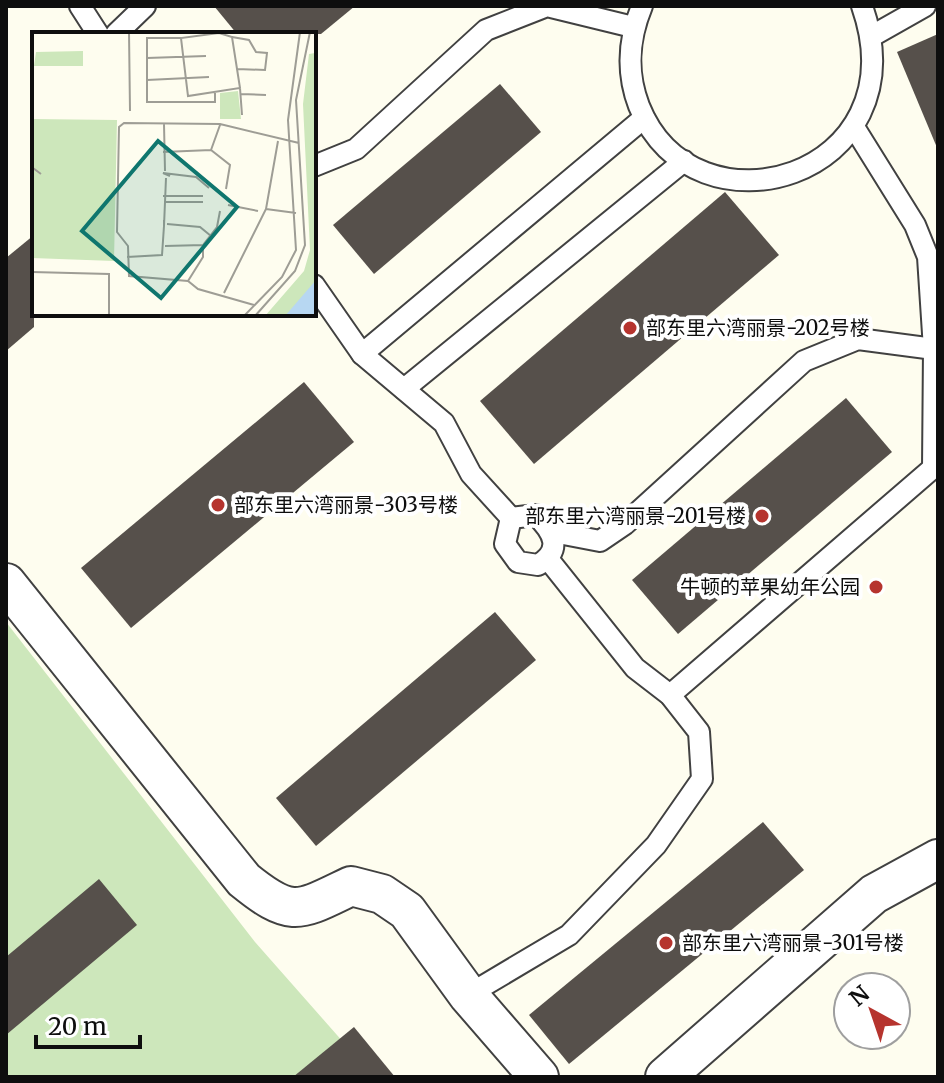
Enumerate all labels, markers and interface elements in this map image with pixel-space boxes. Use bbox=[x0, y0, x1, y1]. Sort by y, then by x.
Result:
inset map bbox=[32, 32, 316, 316]
place label: 部东里六湾丽景-202号楼 bbox=[646, 315, 870, 340]
marker: 部东里六湾丽景-202号楼 bbox=[621, 319, 639, 337]
place label: 部东里六湾丽景-303号楼 bbox=[234, 492, 458, 517]
marker: 部东里六湾丽景-303号楼 bbox=[209, 496, 227, 514]
place label: 部东里六湾丽景-201号楼 bbox=[525, 503, 746, 528]
marker: 部东里六湾丽景-201号楼 bbox=[753, 507, 771, 525]
place label: 牛顿的苹果幼年公园 bbox=[680, 574, 860, 599]
marker: 牛顿的苹果幼年公园 bbox=[867, 578, 885, 596]
place label: 部东里六湾丽景-301号楼 bbox=[682, 930, 904, 955]
marker: 部东里六湾丽景-301号楼 bbox=[657, 934, 675, 952]
north arrow bbox=[832, 971, 912, 1051]
text: N bbox=[843, 979, 875, 1012]
scale bar bbox=[36, 999, 140, 1049]
text: 20 m bbox=[48, 1011, 107, 1042]

